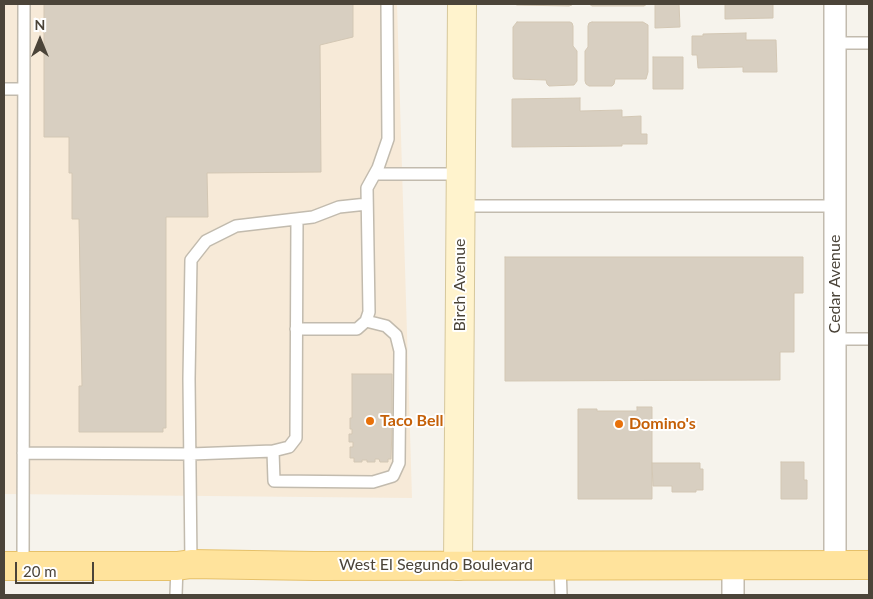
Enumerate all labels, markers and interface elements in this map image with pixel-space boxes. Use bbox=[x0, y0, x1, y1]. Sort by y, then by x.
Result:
north arrow bbox=[15, 15, 65, 65]
text: N bbox=[35, 16, 45, 33]
street label: Cedar Avenue bbox=[825, 235, 845, 333]
street label: Birch Avenue bbox=[450, 238, 470, 332]
place label: Taco Bell bbox=[380, 411, 444, 431]
place label: Domino's bbox=[629, 414, 696, 434]
marker: Taco Bell bbox=[364, 415, 376, 427]
marker: Domino's bbox=[613, 418, 625, 430]
scale bar bbox=[18, 552, 96, 584]
street label: West El Segundo Boulevard bbox=[339, 555, 533, 575]
text: 20 m bbox=[23, 562, 57, 580]

